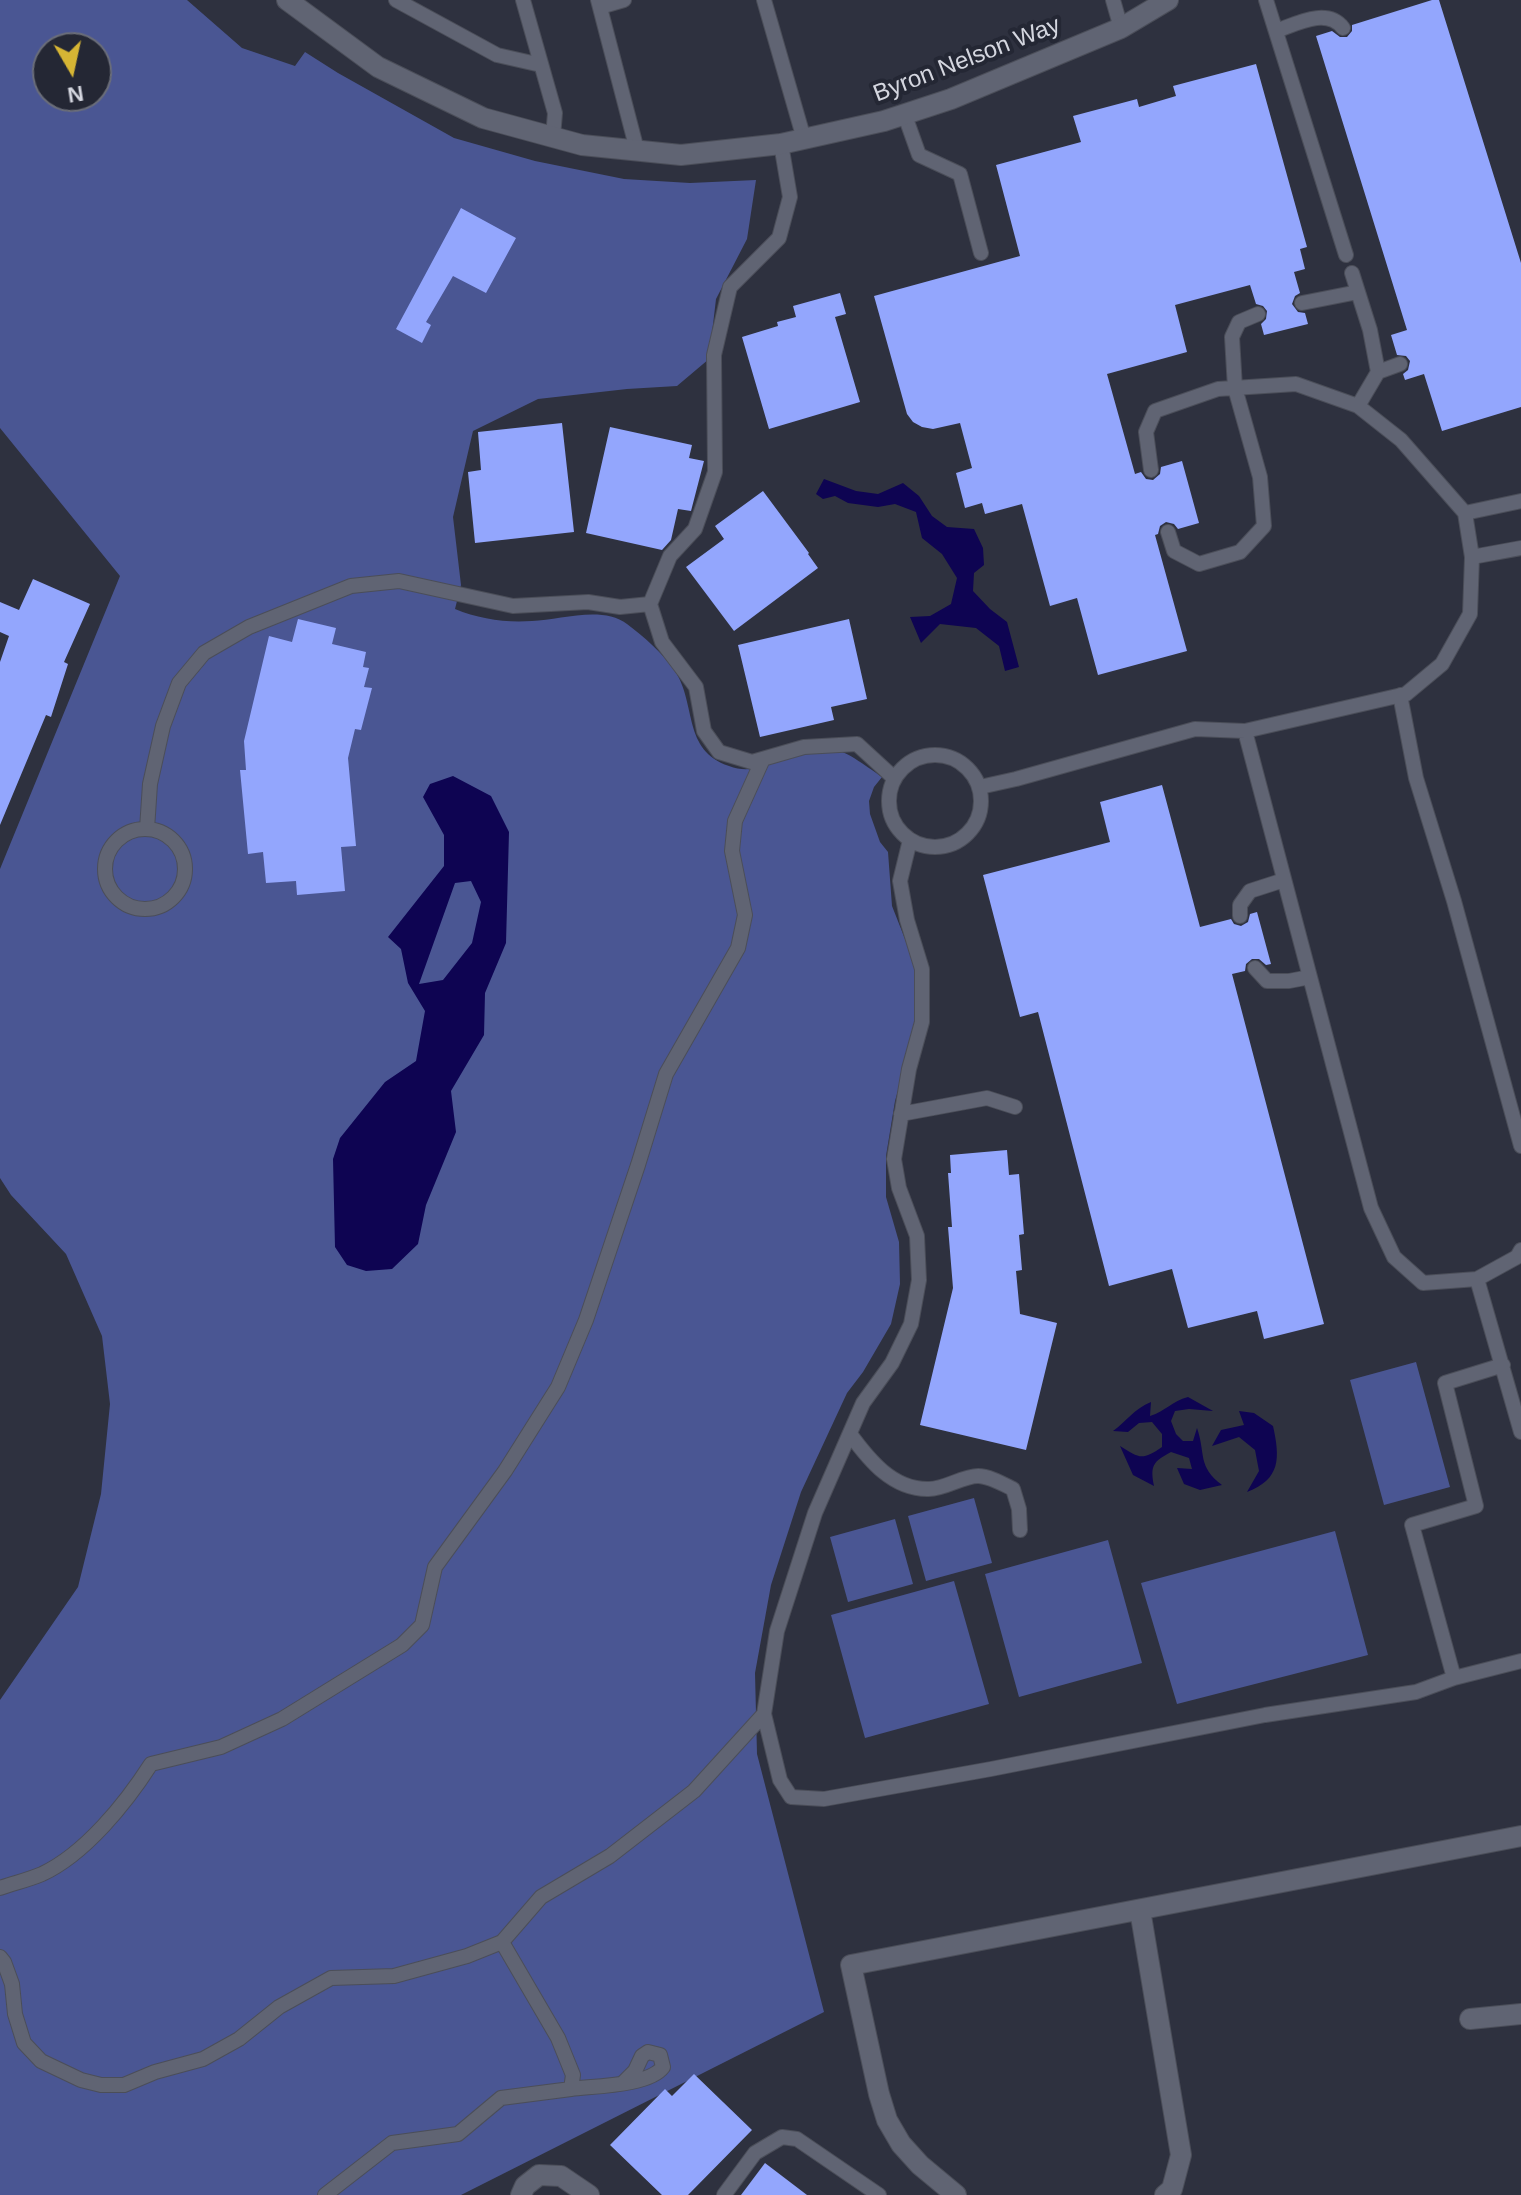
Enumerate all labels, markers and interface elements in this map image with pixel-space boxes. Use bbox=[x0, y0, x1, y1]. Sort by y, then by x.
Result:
street label: Byron Nelson Way bbox=[869, 11, 1065, 109]
north arrow bbox=[32, 32, 112, 112]
text: N bbox=[66, 81, 85, 108]

